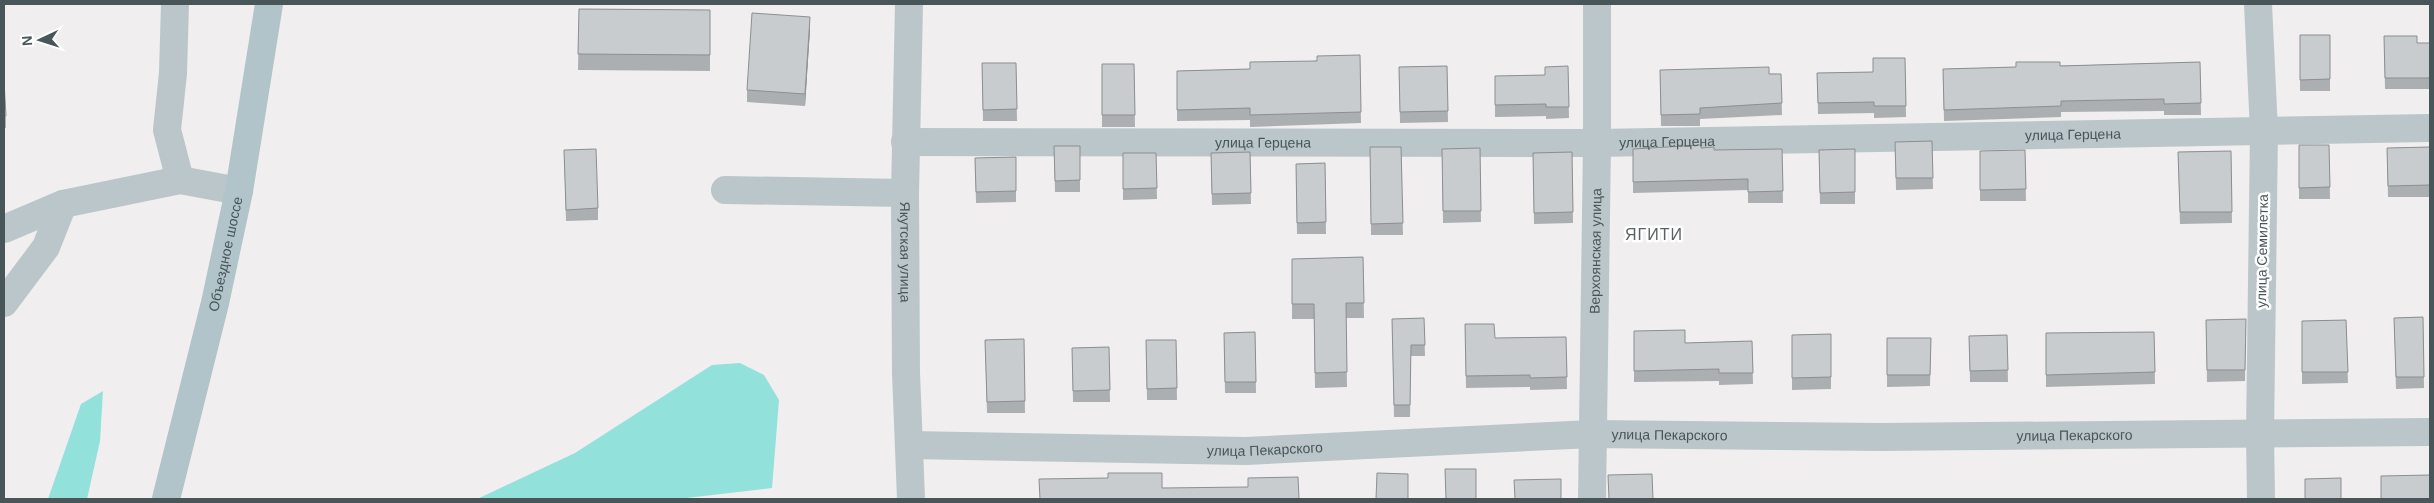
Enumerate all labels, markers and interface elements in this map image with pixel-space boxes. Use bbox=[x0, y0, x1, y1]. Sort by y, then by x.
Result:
north arrow bbox=[15, 15, 65, 65]
text: N bbox=[19, 35, 35, 47]
street label: улица Герцена bbox=[2025, 126, 2121, 143]
street label: улица Герцена bbox=[1619, 133, 1715, 151]
street label: улица Герцена bbox=[1215, 134, 1311, 151]
street label: Верхоянская улица bbox=[1587, 188, 1604, 314]
street label: улица Семилетка bbox=[2253, 194, 2271, 308]
street label: Объездное шоссе bbox=[205, 195, 246, 313]
street label: Якутская улица bbox=[897, 201, 914, 303]
district label: ЯГИТИ bbox=[1625, 226, 1683, 243]
street label: улица Пекарского bbox=[1611, 426, 1728, 443]
street label: улица Пекарского bbox=[2016, 427, 2133, 444]
street label: улица Пекарского bbox=[1207, 439, 1323, 459]

